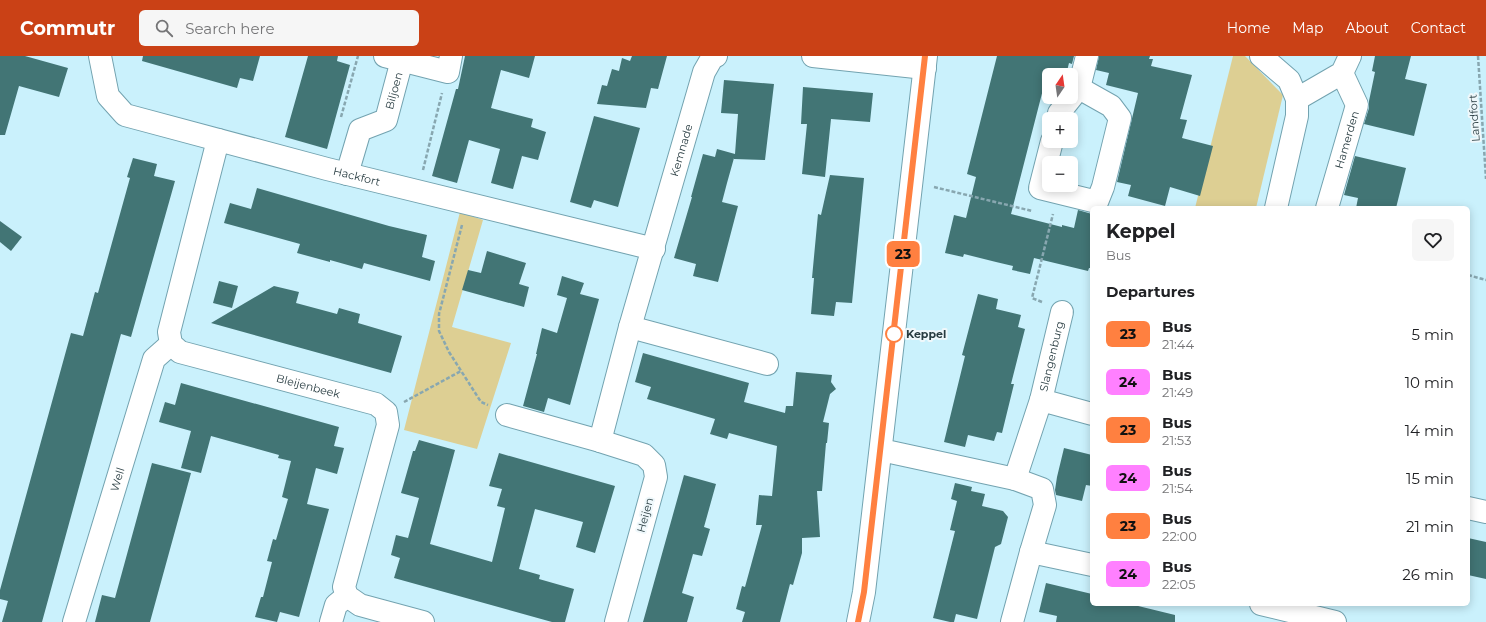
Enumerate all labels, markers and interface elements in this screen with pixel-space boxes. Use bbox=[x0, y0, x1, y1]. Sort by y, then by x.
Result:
search box bbox=[139, 10, 419, 46]
text: Commutr bbox=[20, 17, 115, 40]
icon: search bbox=[153, 17, 175, 39]
text: Search here bbox=[185, 19, 274, 38]
text: Home bbox=[1227, 19, 1270, 37]
text: Map bbox=[1292, 19, 1323, 37]
text: About bbox=[1345, 19, 1389, 37]
text: Contact bbox=[1411, 19, 1466, 37]
north arrow bbox=[1042, 68, 1078, 104]
map controls bbox=[1042, 68, 1078, 192]
street label: Biljoen bbox=[382, 70, 405, 111]
street label: Landfort bbox=[1465, 93, 1483, 142]
street label: Hamerden bbox=[1332, 109, 1362, 170]
button: + bbox=[1042, 112, 1078, 148]
street label: Kemnade bbox=[667, 122, 696, 178]
button: − bbox=[1042, 156, 1078, 192]
street label: Hackfort bbox=[332, 164, 382, 189]
button: heart bbox=[1412, 219, 1454, 261]
text: Keppel bbox=[1106, 220, 1176, 243]
line badge: 23 bbox=[885, 241, 921, 267]
text: 23 bbox=[895, 245, 911, 263]
text: Bus bbox=[1106, 247, 1131, 263]
text: Departures bbox=[1106, 282, 1195, 301]
text: Bus bbox=[1162, 317, 1192, 336]
street label: Slangenburg bbox=[1036, 320, 1067, 393]
marker: Keppel bbox=[885, 325, 903, 343]
text: 23 bbox=[1120, 325, 1136, 343]
text: 5 min bbox=[1411, 325, 1454, 344]
place label: Keppel bbox=[906, 327, 946, 341]
text: 21:44 bbox=[1162, 336, 1194, 352]
text: Bus bbox=[1162, 365, 1192, 384]
street label: Bleijenbeek bbox=[275, 371, 342, 401]
text: 24 bbox=[1119, 373, 1137, 391]
text: 10 min bbox=[1405, 373, 1454, 392]
text: 21:49 bbox=[1162, 384, 1193, 400]
text: Bus bbox=[1162, 413, 1192, 432]
text: 23 bbox=[1120, 421, 1136, 439]
text: 14 min bbox=[1405, 421, 1454, 440]
text: 21:53 bbox=[1162, 432, 1191, 448]
text: Bus bbox=[1162, 461, 1192, 480]
street label: Well bbox=[107, 466, 128, 493]
text: 24 bbox=[1119, 469, 1137, 487]
text: 15 min bbox=[1406, 469, 1454, 488]
text: 21:54 bbox=[1162, 480, 1193, 496]
street label: Heijen bbox=[634, 496, 656, 534]
text: Bus bbox=[1162, 509, 1192, 528]
text: 23 bbox=[1120, 517, 1136, 535]
text: 21 min bbox=[1406, 517, 1454, 536]
text: 22:00 bbox=[1162, 528, 1197, 544]
text: Bus bbox=[1162, 557, 1192, 576]
text: 24 bbox=[1119, 565, 1137, 583]
text: 26 min bbox=[1402, 565, 1454, 584]
text: 22:05 bbox=[1162, 576, 1196, 592]

